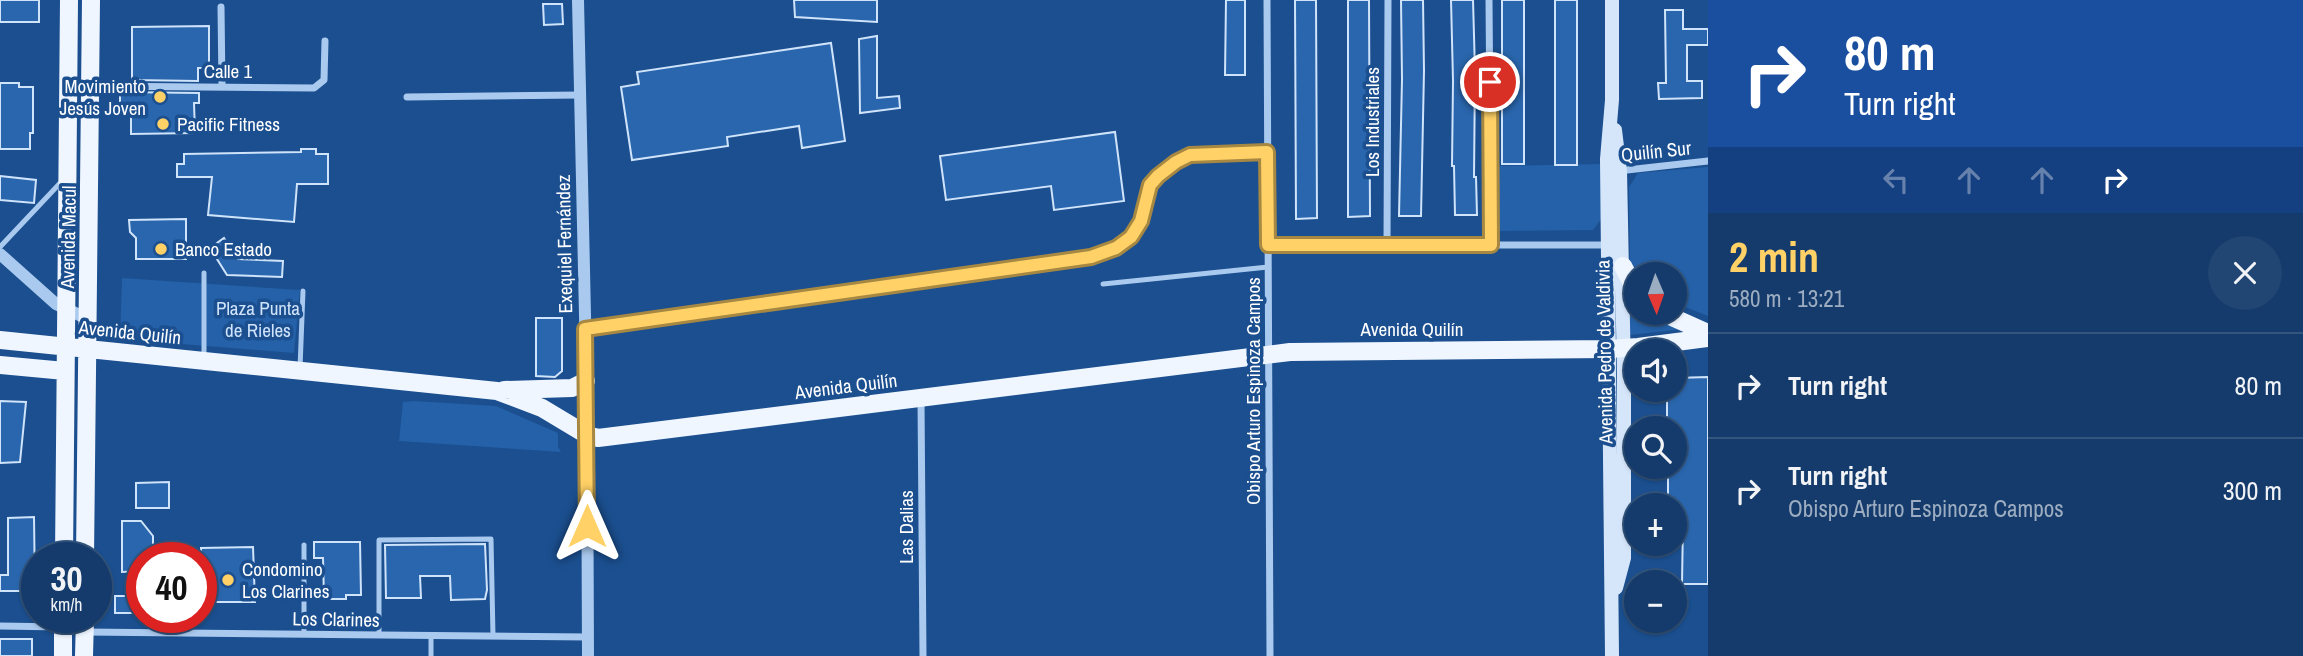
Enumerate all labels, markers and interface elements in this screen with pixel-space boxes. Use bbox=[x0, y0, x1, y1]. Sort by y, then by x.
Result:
text: 80 m bbox=[1844, 19, 1936, 85]
icon: right bbox=[1729, 28, 1820, 119]
pin bbox=[1460, 52, 1520, 112]
street label: Calle 1 bbox=[204, 58, 253, 84]
icon: arrive bbox=[1471, 63, 1509, 101]
street label: Los Industriales bbox=[1359, 67, 1385, 177]
place label: Movimiento Jesús Joven bbox=[59, 73, 146, 121]
text: Turn right bbox=[1844, 82, 1956, 125]
marker: Movimiento Jesús Joven bbox=[152, 89, 168, 105]
place label: Pacific Fitness bbox=[177, 111, 280, 137]
marker: Pacific Fitness bbox=[155, 116, 171, 132]
street label: Quilín Sur bbox=[1620, 134, 1693, 168]
icon: left bbox=[1877, 161, 1915, 199]
icon: ahead bbox=[1950, 161, 1988, 199]
icon: ahead bbox=[2023, 161, 2061, 199]
icon: right bbox=[2096, 161, 2134, 199]
street label: Exequiel Fernández bbox=[550, 174, 578, 314]
street label: Avenida Macul bbox=[54, 185, 82, 290]
text: 2 min bbox=[1729, 229, 1819, 285]
place label: Banco Estado bbox=[175, 236, 272, 262]
button: close bbox=[2208, 236, 2282, 310]
marker: Banco Estado bbox=[153, 241, 169, 257]
street label: Avenida Pedro de Valdivia bbox=[1589, 259, 1619, 445]
north arrow bbox=[1624, 262, 1687, 326]
map controls bbox=[1624, 262, 1687, 633]
street label: Obispo Arturo Espinoza Campos bbox=[1240, 277, 1266, 505]
text: 580 m · 13:21 bbox=[1729, 283, 1844, 314]
park label: Plaza Punta de Rieles bbox=[216, 295, 300, 343]
street label: Avenida Quilín bbox=[77, 314, 182, 350]
street label: Avenida Quilín bbox=[1360, 316, 1463, 342]
button: sound bbox=[1624, 339, 1687, 402]
street label: Avenida Quilín bbox=[792, 367, 899, 405]
icon: right bbox=[1729, 367, 1767, 405]
text: Turn right bbox=[1788, 368, 1887, 403]
text: 80 m bbox=[2235, 368, 2282, 403]
button: search bbox=[1624, 416, 1687, 479]
text: Turn right bbox=[1788, 458, 1887, 493]
icon: right bbox=[1729, 472, 1767, 510]
text: 300 m bbox=[2223, 473, 2282, 508]
position arrow bbox=[550, 489, 624, 563]
street label: Las Dalias bbox=[893, 490, 919, 564]
button: + bbox=[1624, 493, 1687, 556]
text: Obispo Arturo Espinoza Campos bbox=[1788, 493, 2064, 524]
speed limit sign: 40 bbox=[126, 542, 217, 633]
text: 30 bbox=[51, 555, 82, 602]
place label: Condomino Los Clarines bbox=[242, 556, 330, 604]
button: − bbox=[1624, 570, 1687, 633]
marker: Condomino Los Clarines bbox=[220, 572, 236, 588]
text: km/h bbox=[51, 592, 83, 617]
street label: Los Clarines bbox=[292, 605, 380, 633]

